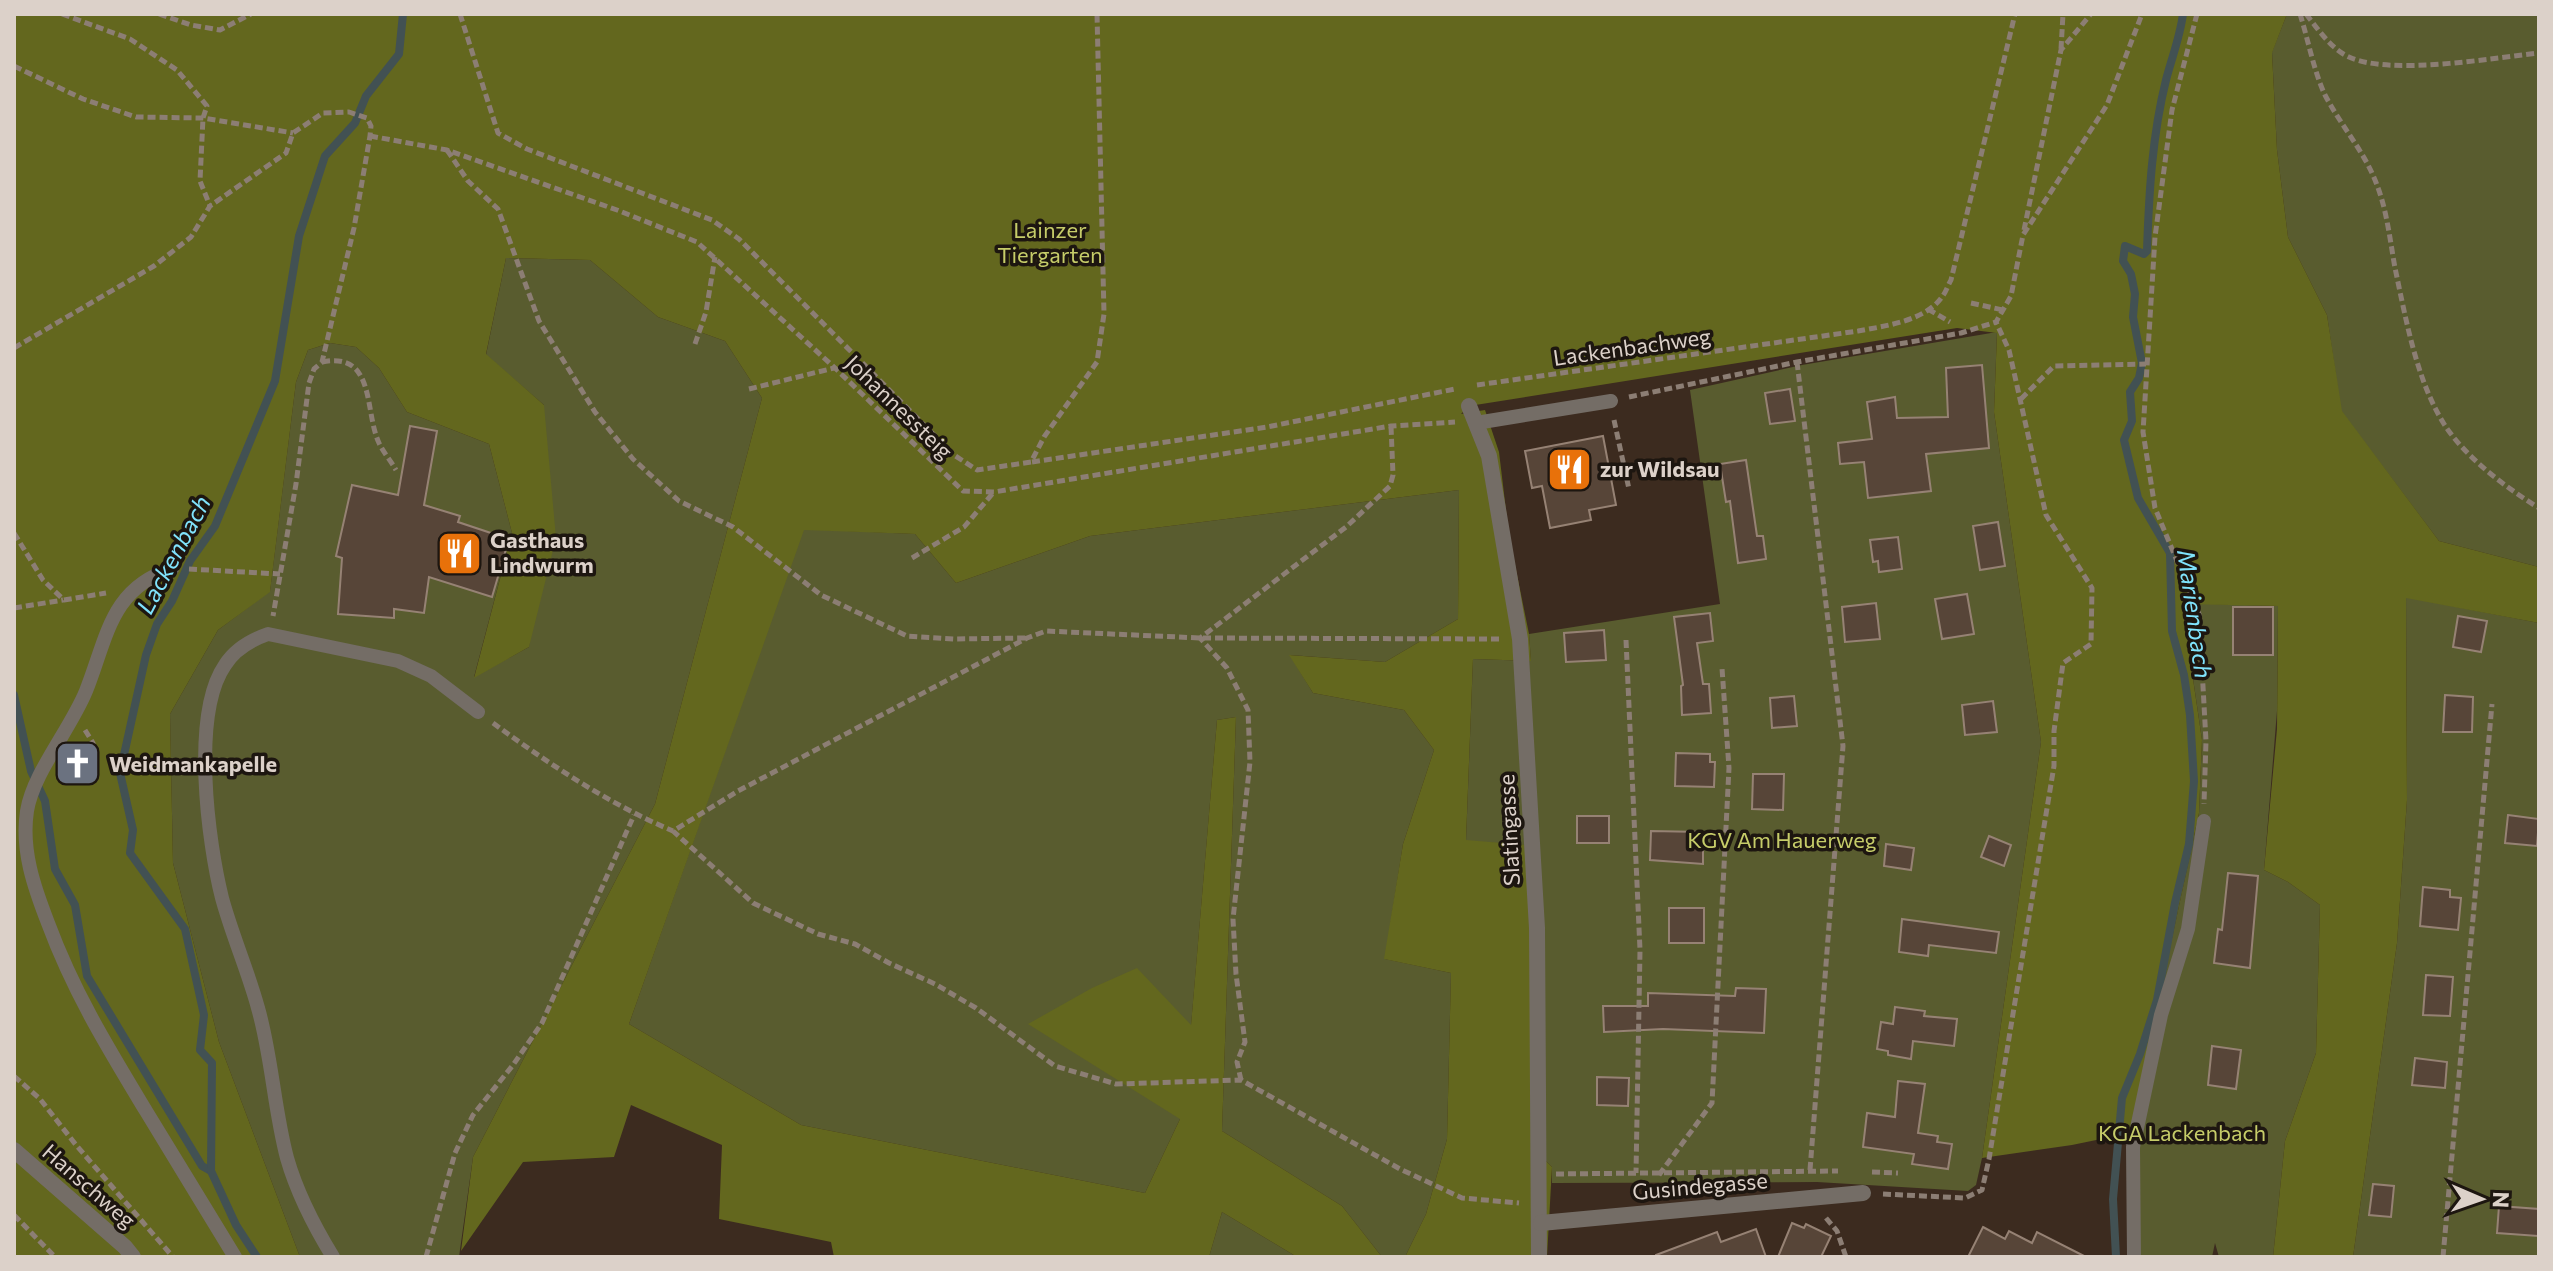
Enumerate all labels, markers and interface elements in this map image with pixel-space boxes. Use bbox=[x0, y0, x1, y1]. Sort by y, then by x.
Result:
park label: Lainzer Tiergarten bbox=[997, 216, 1103, 268]
street label: Lackenbachweg bbox=[1551, 322, 1713, 371]
street label: Johannessteig bbox=[840, 349, 959, 464]
restaurant icon: zur Wildsau bbox=[1545, 445, 1593, 493]
place label: zur Wildsau bbox=[1600, 455, 1720, 482]
water label: Lackenbach bbox=[129, 490, 216, 618]
place label: Gasthaus Lindwurm bbox=[490, 526, 594, 578]
restaurant icon: Gasthaus Lindwurm bbox=[435, 529, 483, 577]
water label: Marienbach bbox=[2172, 547, 2219, 680]
church icon: Weidmankapelle bbox=[54, 740, 102, 788]
place label: Weidmankapelle bbox=[109, 750, 277, 777]
street label: Slatingasse bbox=[1492, 773, 1525, 887]
park label: KGV Am Hauerweg bbox=[1687, 826, 1877, 853]
park label: KGA Lackenbach bbox=[2098, 1119, 2266, 1146]
street label: Hanschweg bbox=[37, 1138, 141, 1233]
north arrow bbox=[2441, 1159, 2521, 1239]
street label: Gusindegasse bbox=[1631, 1166, 1769, 1205]
text: N bbox=[2488, 1191, 2515, 1208]

